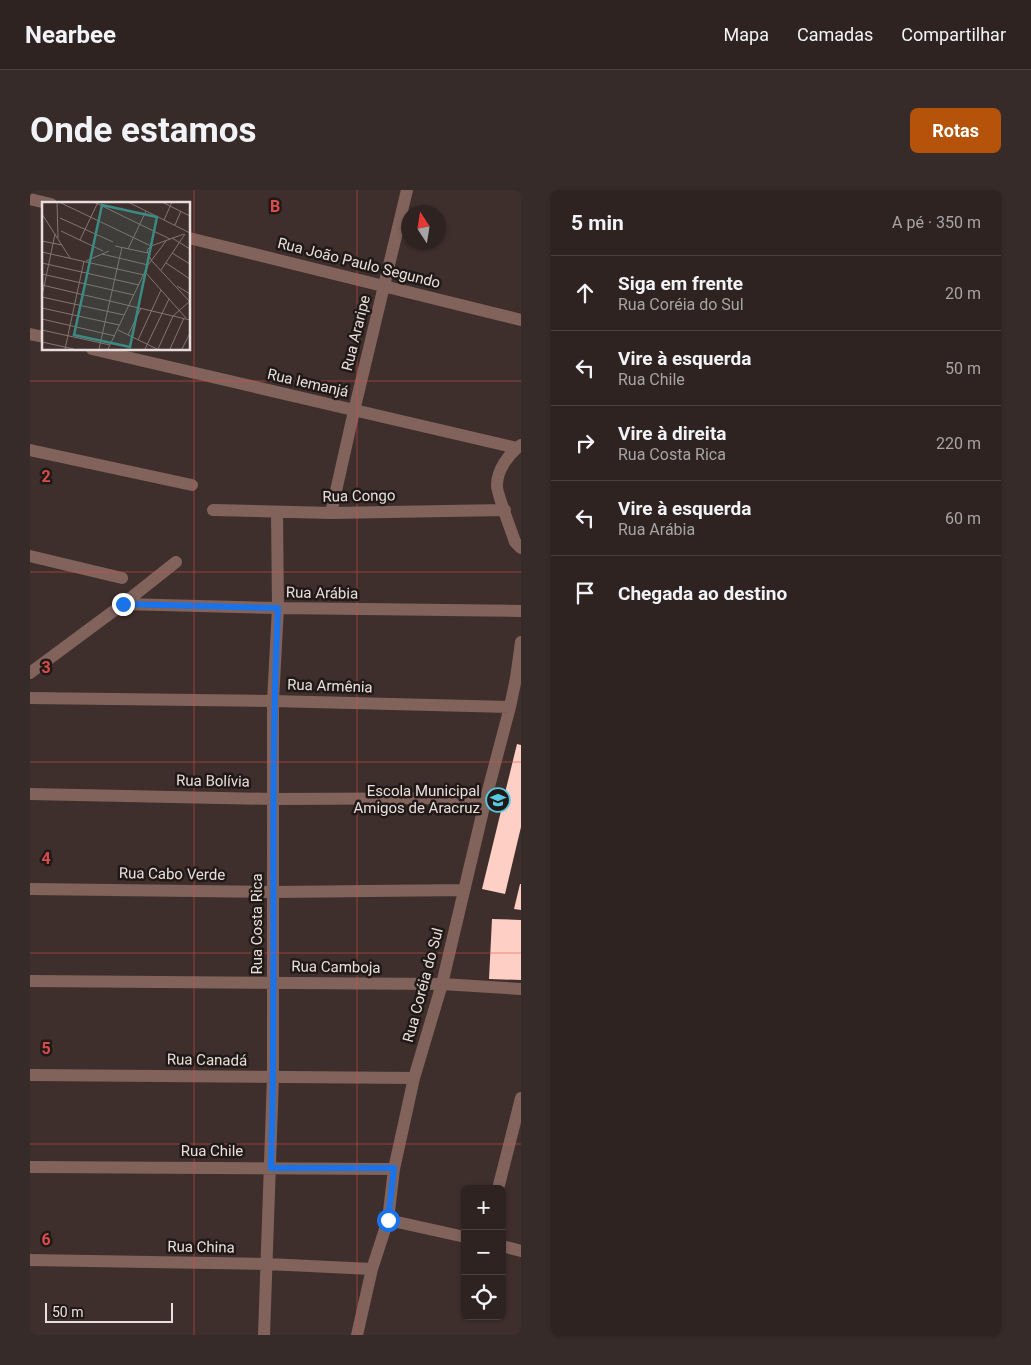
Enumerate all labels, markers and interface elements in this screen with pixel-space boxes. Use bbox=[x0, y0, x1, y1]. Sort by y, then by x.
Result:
text: Nearbee bbox=[25, 21, 116, 49]
text: Mapa bbox=[724, 24, 769, 45]
text: Camadas bbox=[797, 24, 873, 45]
text: Compartilhar bbox=[901, 24, 1006, 45]
button: Rotas bbox=[910, 108, 1001, 153]
text: Onde estamos bbox=[30, 110, 257, 151]
text: B bbox=[270, 197, 280, 216]
inset map bbox=[42, 202, 190, 350]
north arrow bbox=[401, 205, 446, 250]
text: 5 min bbox=[571, 211, 624, 235]
text: A pé · 350 m bbox=[892, 213, 981, 232]
street label: Rua João Paulo Segundo bbox=[276, 234, 442, 292]
text: Siga em frente bbox=[618, 272, 743, 295]
icon: ahead bbox=[571, 279, 599, 307]
text: 20 m bbox=[945, 284, 981, 303]
street label: Rua Araripe bbox=[338, 293, 374, 373]
text: Rua Coréia do Sul bbox=[618, 295, 744, 314]
text: Vire à esquerda bbox=[618, 347, 751, 370]
icon: left bbox=[571, 354, 599, 382]
text: 50 m bbox=[945, 359, 981, 378]
street label: Rua Iemanjá bbox=[266, 365, 350, 401]
text: Rua Chile bbox=[618, 370, 685, 389]
text: Vire à direita bbox=[618, 422, 727, 445]
icon: right bbox=[571, 429, 599, 457]
text: 220 m bbox=[936, 434, 981, 453]
text: Rua Costa Rica bbox=[618, 445, 726, 464]
text: 2 bbox=[41, 467, 51, 486]
street label: Rua Congo bbox=[322, 486, 396, 506]
text: Vire à esquerda bbox=[618, 497, 751, 520]
icon: left bbox=[571, 504, 599, 532]
text: 60 m bbox=[945, 509, 981, 528]
text: Rua Arábia bbox=[618, 520, 695, 539]
icon: arrive bbox=[571, 579, 599, 607]
text: Chegada ao destino bbox=[618, 582, 787, 605]
street label: Rua Arábia bbox=[286, 583, 358, 603]
route end bbox=[112, 593, 135, 616]
text: 3 bbox=[41, 658, 51, 677]
street label: Rua Armênia bbox=[287, 676, 373, 696]
street label: Rua Bolívia bbox=[176, 771, 250, 791]
place label: Escola Municipal Amigos de Aracruz bbox=[353, 782, 480, 817]
school or university icon: Escola Municipal Amigos de Aracruz bbox=[485, 787, 511, 813]
text: 4 bbox=[41, 849, 51, 868]
street label: Rua Cabo Verde bbox=[119, 864, 225, 884]
street label: Rua Costa Rica bbox=[248, 873, 266, 975]
street label: Rua Coréia do Sul bbox=[399, 926, 447, 1044]
street label: Rua Camboja bbox=[291, 957, 381, 977]
text: 5 bbox=[41, 1039, 51, 1058]
street label: Rua Canadá bbox=[167, 1050, 247, 1070]
street label: Rua Chile bbox=[181, 1142, 243, 1160]
map controls bbox=[461, 1185, 506, 1320]
button: + bbox=[461, 1185, 506, 1230]
route start bbox=[377, 1209, 400, 1232]
text: 6 bbox=[41, 1230, 51, 1249]
button: − bbox=[461, 1230, 506, 1275]
street label: Rua China bbox=[167, 1237, 235, 1257]
button: locate bbox=[461, 1275, 506, 1320]
scale bar bbox=[45, 1300, 172, 1323]
text: 50 m bbox=[52, 1304, 84, 1320]

